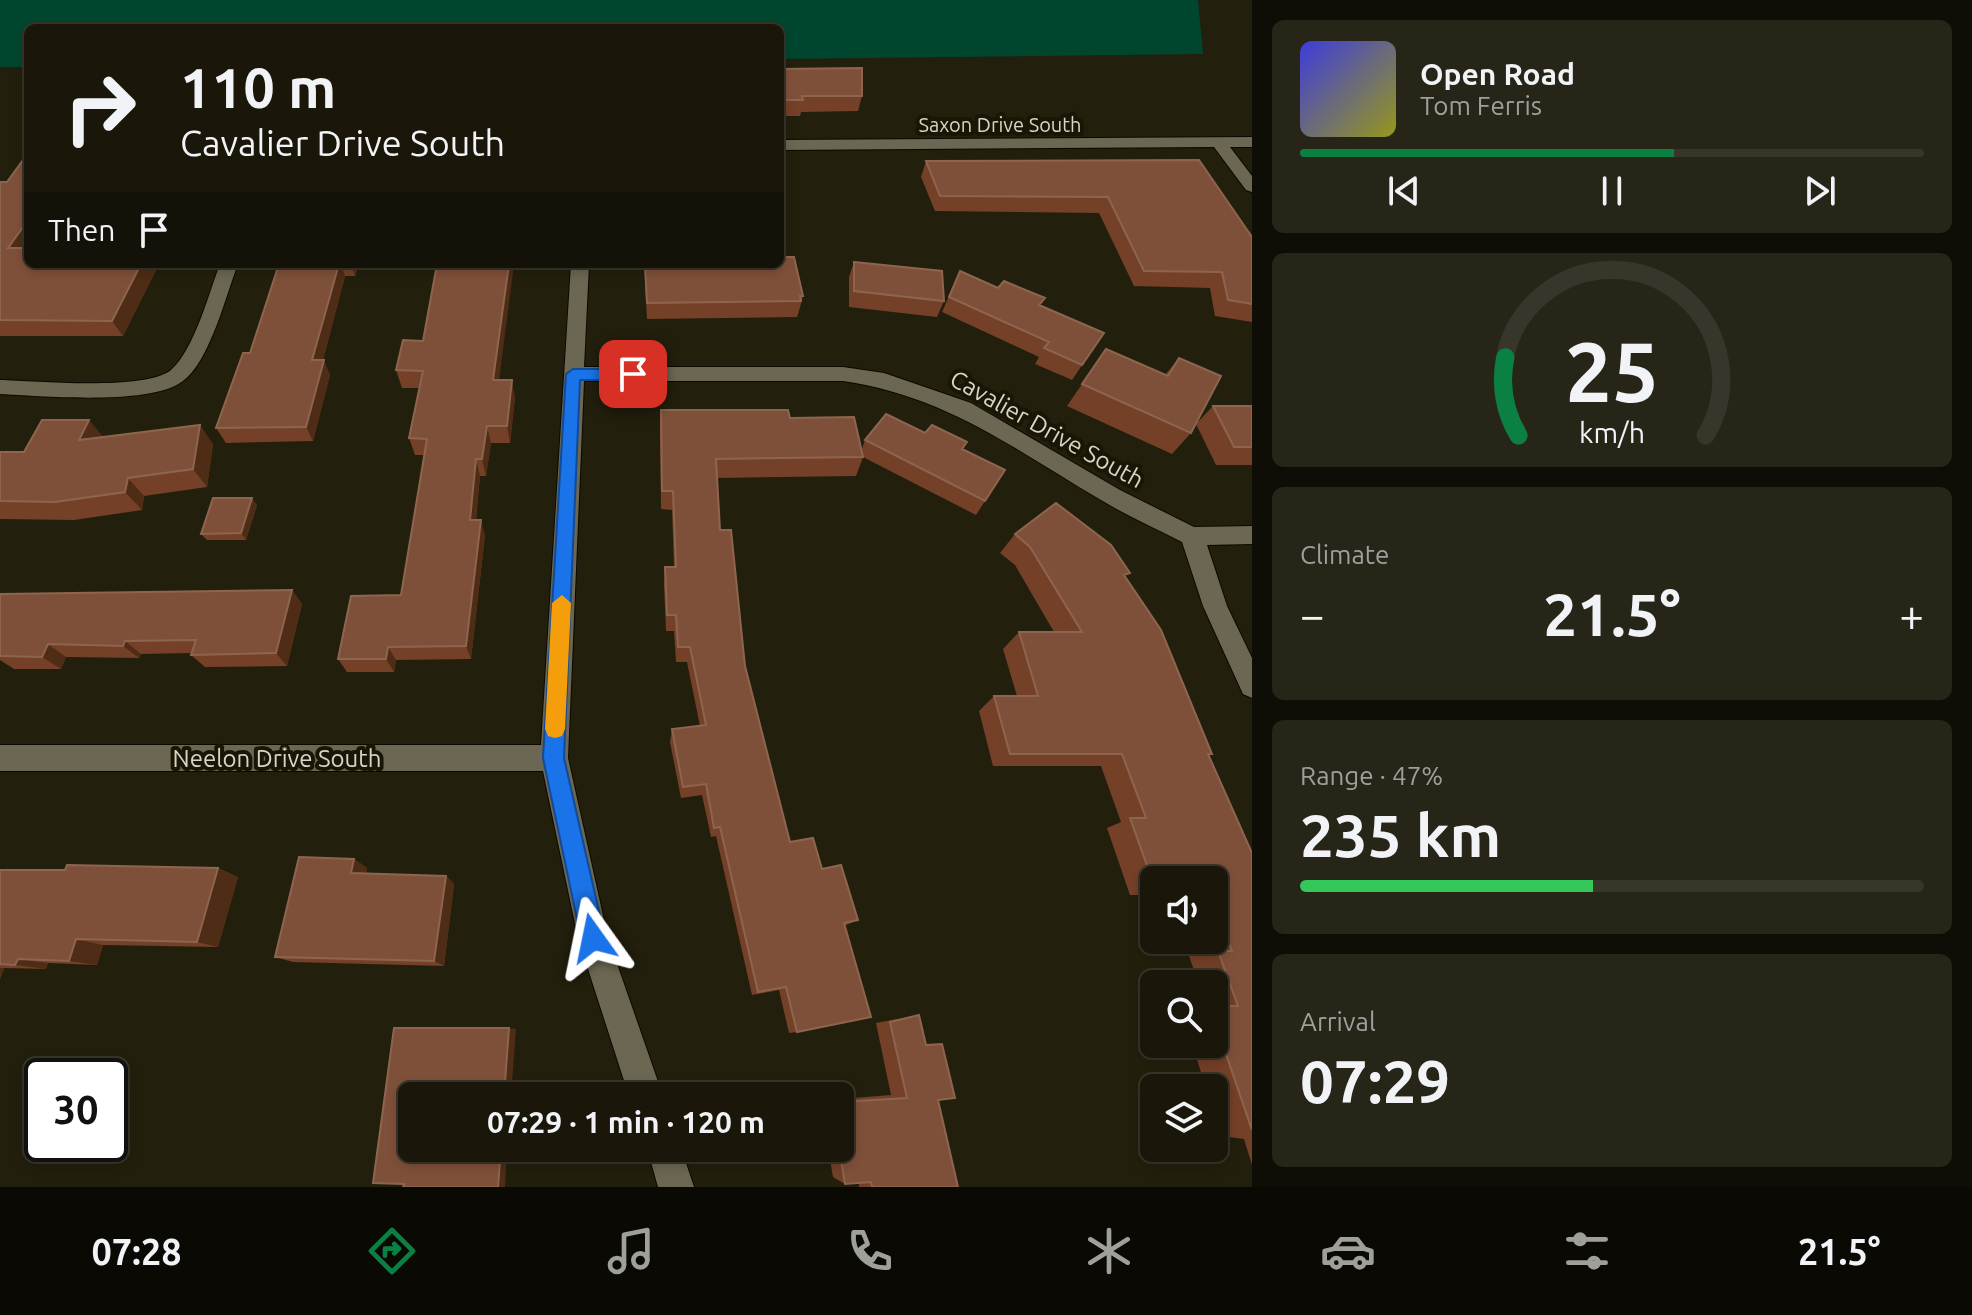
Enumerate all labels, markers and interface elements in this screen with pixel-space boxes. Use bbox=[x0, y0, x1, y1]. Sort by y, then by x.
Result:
icon: right bbox=[48, 56, 152, 160]
text: 110 m bbox=[180, 56, 336, 119]
text: Open Road bbox=[1420, 57, 1575, 91]
text: Tom Ferris bbox=[1420, 91, 1542, 120]
street label: Saxon Drive South bbox=[918, 113, 1082, 136]
text: Cavalier Drive South bbox=[180, 122, 505, 163]
icon: previous bbox=[1382, 169, 1426, 213]
icon: pause bbox=[1590, 169, 1634, 213]
icon: next bbox=[1798, 169, 1842, 213]
icon: arrive bbox=[132, 208, 176, 252]
text: Then bbox=[48, 213, 116, 247]
text: 25 bbox=[1565, 324, 1659, 418]
pin bbox=[599, 340, 667, 408]
icon: arrive bbox=[611, 352, 655, 396]
street label: Cavalier Drive South bbox=[946, 365, 1148, 493]
text: km/h bbox=[1579, 416, 1645, 448]
text: Climate bbox=[1300, 540, 1389, 569]
text: 21.5° bbox=[1543, 580, 1681, 647]
text: − bbox=[1300, 590, 1325, 639]
text: + bbox=[1899, 590, 1924, 639]
street label: Neelon Drive South bbox=[173, 745, 381, 772]
text: Range · 47% bbox=[1300, 761, 1443, 790]
text: 235 km bbox=[1300, 801, 1501, 868]
map controls bbox=[1140, 866, 1228, 1162]
button: sound bbox=[1140, 866, 1228, 954]
position arrow bbox=[551, 896, 635, 980]
button: search bbox=[1140, 970, 1228, 1058]
text: Arrival bbox=[1300, 1007, 1376, 1036]
text: 07:29 bbox=[1300, 1047, 1450, 1114]
speed limit sign: 30 bbox=[24, 1058, 128, 1162]
button: layers bbox=[1140, 1074, 1228, 1162]
text: 07:29 · 1 min · 120 m bbox=[487, 1105, 765, 1139]
icon: directions bbox=[364, 1223, 420, 1279]
icon: music bbox=[603, 1223, 659, 1279]
icon: phone bbox=[842, 1223, 898, 1279]
icon: climate bbox=[1081, 1223, 1137, 1279]
icon: car bbox=[1320, 1223, 1376, 1279]
icon: filters bbox=[1559, 1223, 1615, 1279]
text: 07:28 bbox=[91, 1231, 182, 1272]
text: 21.5° bbox=[1798, 1231, 1880, 1272]

